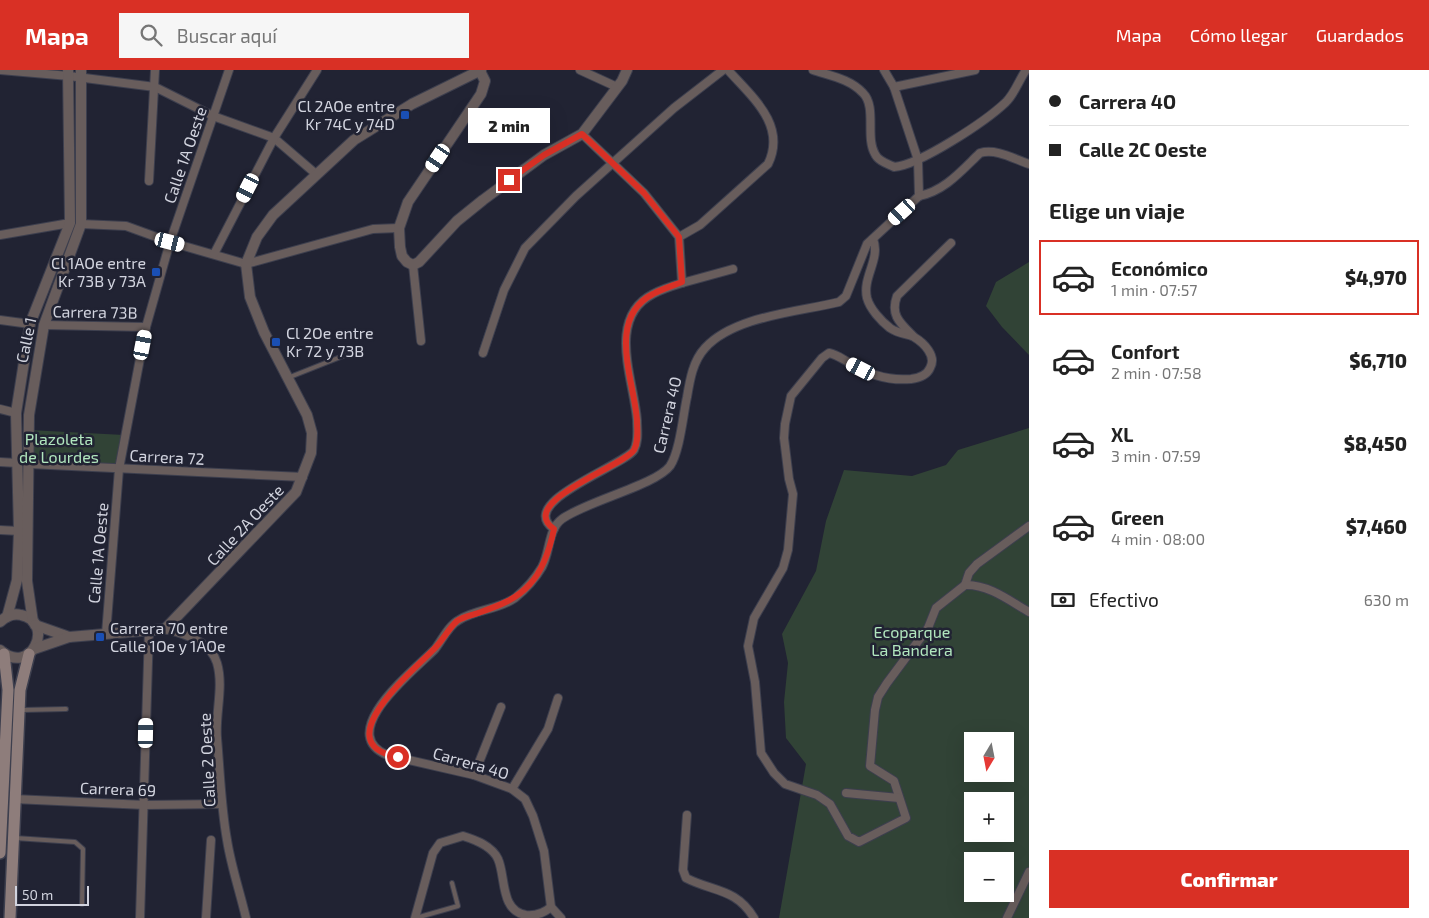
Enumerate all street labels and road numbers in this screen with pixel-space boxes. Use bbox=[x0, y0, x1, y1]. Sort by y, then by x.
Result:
street label: Calle 1A Oeste bbox=[159, 104, 210, 206]
street label: Carrera 73B bbox=[52, 301, 138, 322]
street label: Calle 1 bbox=[11, 315, 40, 364]
street label: Carrera 4O bbox=[648, 375, 685, 455]
street label: Carrera 72 bbox=[129, 445, 205, 468]
street label: Calle 2A Oeste bbox=[202, 480, 287, 569]
street label: Calle 1A Oeste bbox=[84, 502, 111, 604]
street label: Calle 2 Oeste bbox=[195, 712, 218, 808]
street label: Carrera 4O bbox=[431, 743, 511, 782]
street label: Carrera 69 bbox=[80, 778, 156, 799]

